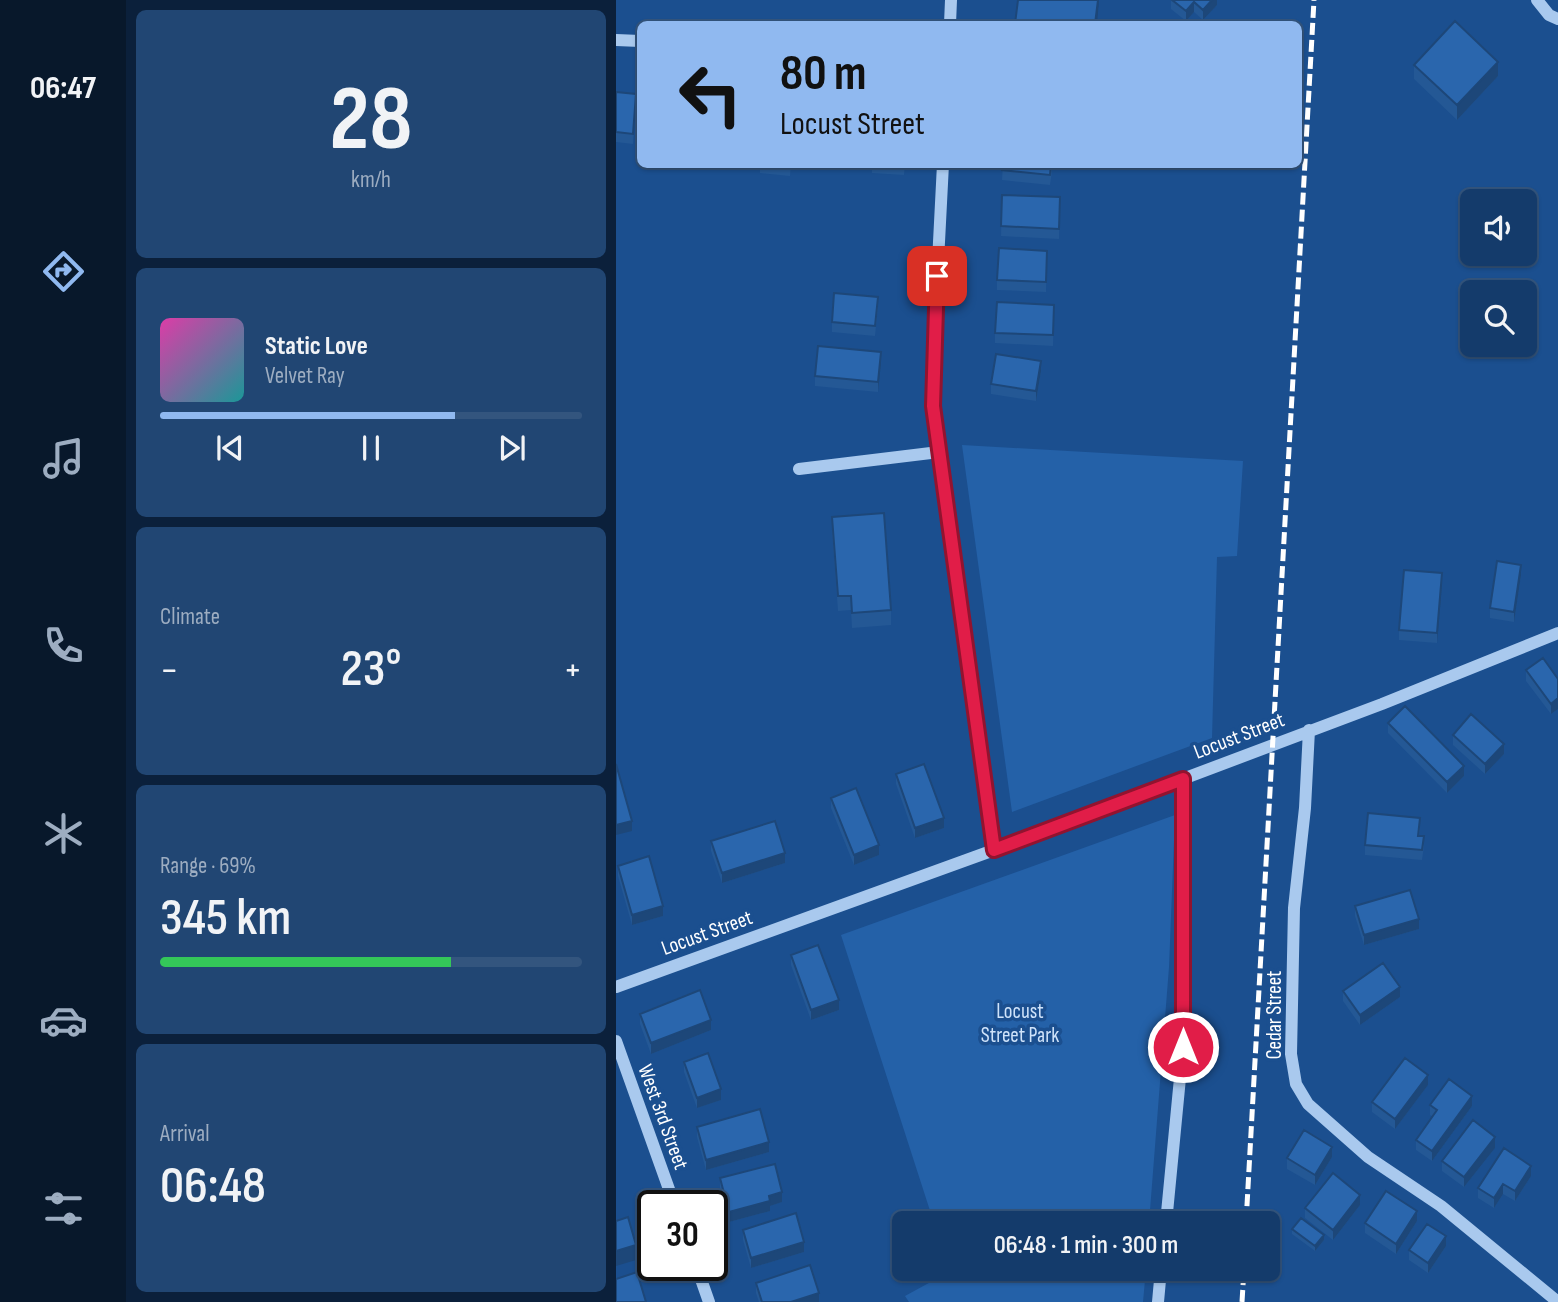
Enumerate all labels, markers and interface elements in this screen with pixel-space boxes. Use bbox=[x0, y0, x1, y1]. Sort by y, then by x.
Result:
text: 80 m bbox=[780, 45, 867, 104]
icon: left bbox=[665, 49, 756, 140]
text: 28 bbox=[330, 66, 412, 175]
text: 06:47 bbox=[30, 69, 96, 108]
text: Locust Street bbox=[780, 105, 925, 144]
text: km/h bbox=[351, 166, 391, 194]
map controls bbox=[1460, 189, 1537, 357]
button: sound bbox=[1460, 189, 1537, 266]
pin bbox=[907, 246, 967, 306]
icon: directions bbox=[39, 247, 88, 296]
icon: arrive bbox=[918, 257, 956, 295]
button: search bbox=[1460, 280, 1537, 357]
text: Static Love bbox=[265, 331, 368, 362]
text: Velvet Ray bbox=[265, 362, 345, 390]
icon: previous bbox=[211, 429, 249, 467]
icon: pause bbox=[352, 429, 390, 467]
icon: next bbox=[493, 429, 531, 467]
icon: music bbox=[39, 434, 88, 483]
text: Climate bbox=[160, 603, 220, 631]
icon: phone bbox=[39, 621, 88, 670]
text: 23° bbox=[341, 638, 401, 701]
text: − bbox=[160, 648, 179, 693]
text: + bbox=[563, 648, 582, 693]
street label: Locust Street bbox=[1190, 707, 1288, 765]
icon: climate bbox=[39, 809, 88, 858]
text: Range · 69% bbox=[160, 852, 256, 880]
text: 345 km bbox=[160, 887, 291, 950]
street label: Locust Street bbox=[658, 905, 756, 961]
street label: Cedar Street bbox=[1262, 971, 1287, 1059]
icon: car bbox=[39, 996, 88, 1045]
park label: Locust Street Park bbox=[981, 999, 1059, 1048]
position arrow bbox=[1146, 1010, 1220, 1084]
street label: West 3rd Street bbox=[632, 1061, 694, 1173]
text: Arrival bbox=[160, 1120, 209, 1148]
text: 06:48 bbox=[160, 1155, 266, 1218]
icon: filters bbox=[39, 1184, 88, 1233]
speed limit sign: 30 bbox=[637, 1190, 728, 1281]
text: 06:48 · 1 min · 300 m bbox=[994, 1230, 1178, 1261]

